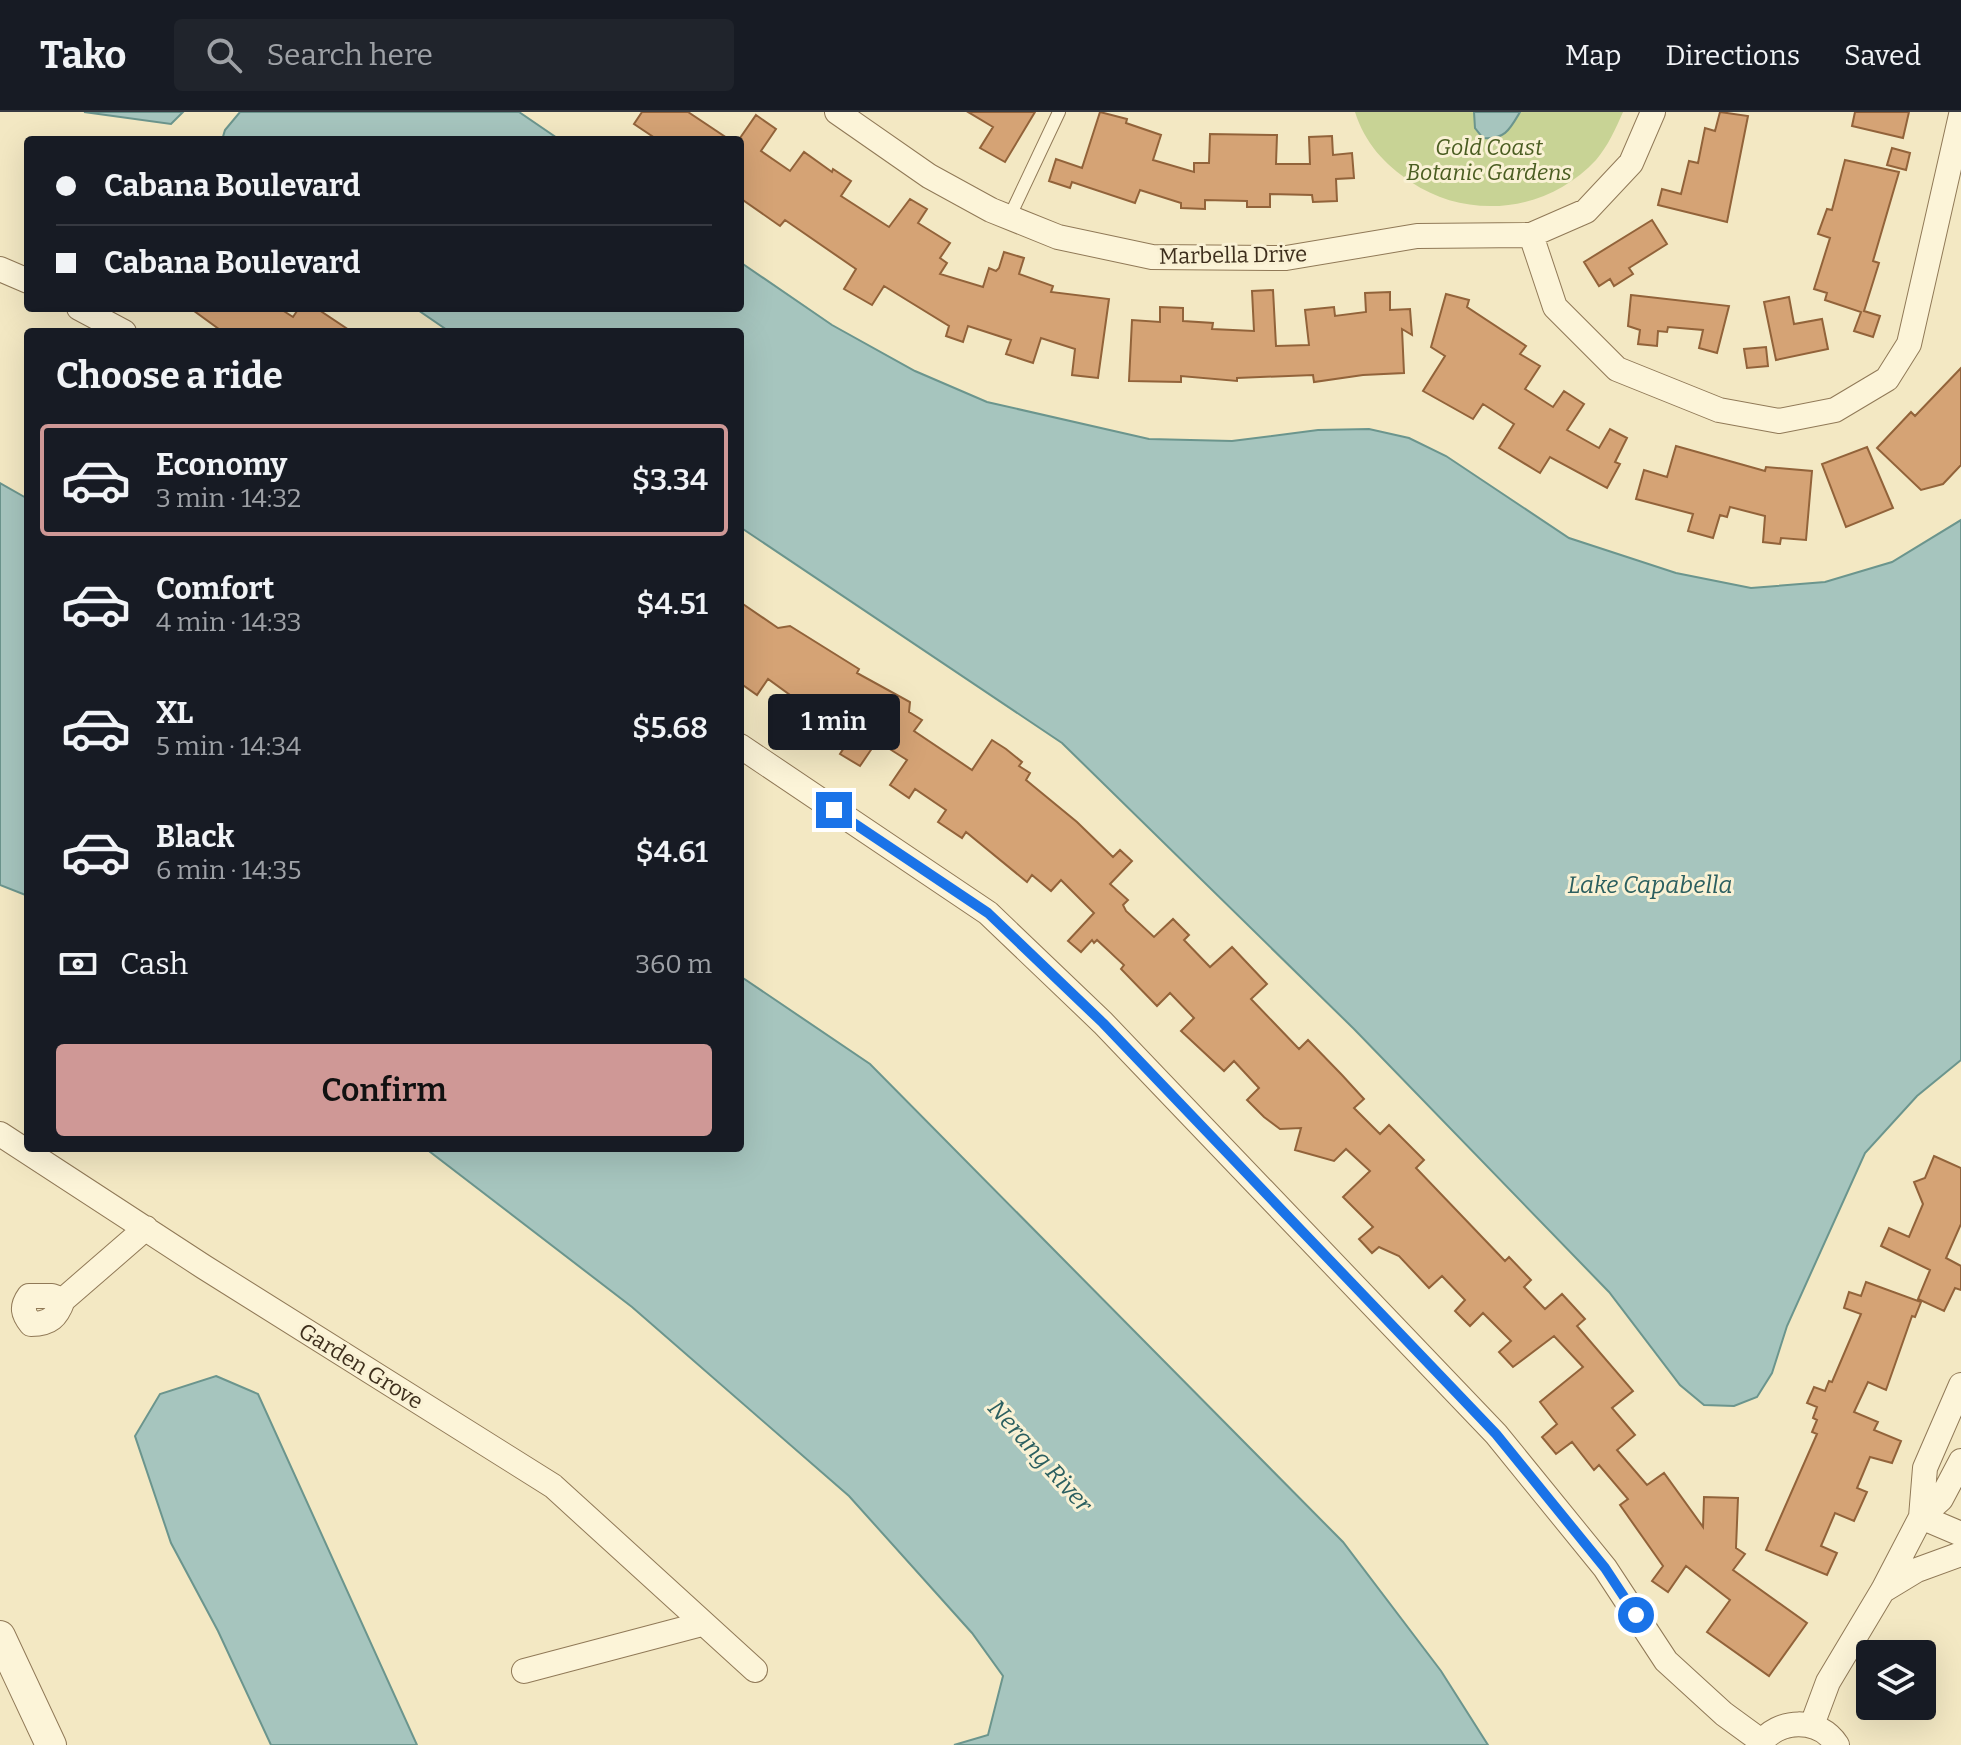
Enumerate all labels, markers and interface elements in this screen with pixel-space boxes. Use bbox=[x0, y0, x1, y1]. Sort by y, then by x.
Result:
search box bbox=[174, 19, 734, 91]
text: Tako bbox=[40, 32, 126, 78]
icon: search bbox=[202, 33, 246, 77]
text: Search here bbox=[266, 37, 433, 73]
text: Map bbox=[1565, 39, 1621, 72]
text: Directions bbox=[1665, 39, 1800, 72]
text: Saved bbox=[1844, 39, 1921, 72]
park label: Gold Coast Botanic Gardens bbox=[1406, 134, 1572, 186]
text: Cabana Boulevard bbox=[104, 168, 360, 204]
street label: Marbella Drive bbox=[1159, 240, 1307, 270]
text: Cabana Boulevard bbox=[104, 245, 360, 281]
text: Choose a ride bbox=[56, 354, 283, 398]
icon: car bbox=[60, 444, 132, 516]
text: Economy bbox=[156, 447, 287, 483]
text: $3.34 bbox=[632, 462, 708, 498]
text: 3 min · 14:32 bbox=[156, 483, 301, 514]
icon: car bbox=[60, 568, 132, 640]
text: Comfort bbox=[156, 571, 274, 607]
text: $4.51 bbox=[636, 586, 708, 622]
text: 4 min · 14:33 bbox=[156, 607, 302, 638]
icon: car bbox=[60, 692, 132, 764]
callout: 1 min bbox=[768, 694, 900, 750]
text: XL bbox=[156, 695, 193, 731]
text: 1 min bbox=[801, 706, 867, 737]
text: $5.68 bbox=[632, 710, 708, 746]
text: 5 min · 14:34 bbox=[156, 731, 301, 762]
route end bbox=[816, 792, 852, 828]
icon: car bbox=[60, 816, 132, 888]
text: Black bbox=[156, 819, 234, 855]
text: $4.61 bbox=[636, 834, 708, 870]
text: 6 min · 14:35 bbox=[156, 855, 301, 886]
water label: Lake Capabella bbox=[1567, 871, 1733, 899]
icon: cash bbox=[56, 942, 100, 986]
text: Cash bbox=[120, 946, 188, 982]
text: 360 m bbox=[635, 949, 712, 980]
button: Confirm bbox=[56, 1044, 712, 1136]
street label: Garden Grove bbox=[294, 1317, 428, 1415]
water label: Nerang River bbox=[982, 1394, 1098, 1519]
route start bbox=[1618, 1597, 1654, 1633]
map controls bbox=[1856, 1640, 1936, 1720]
button: layers bbox=[1856, 1640, 1936, 1720]

